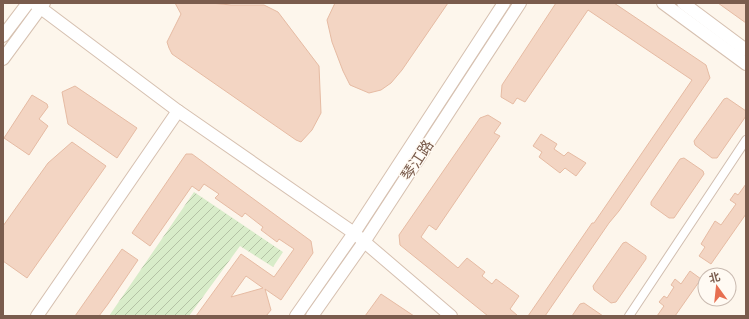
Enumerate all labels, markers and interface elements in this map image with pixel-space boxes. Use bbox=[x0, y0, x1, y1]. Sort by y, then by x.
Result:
street label: 琴江路 bbox=[397, 136, 437, 184]
north arrow bbox=[697, 267, 737, 307]
text: 北 bbox=[707, 269, 722, 286]

